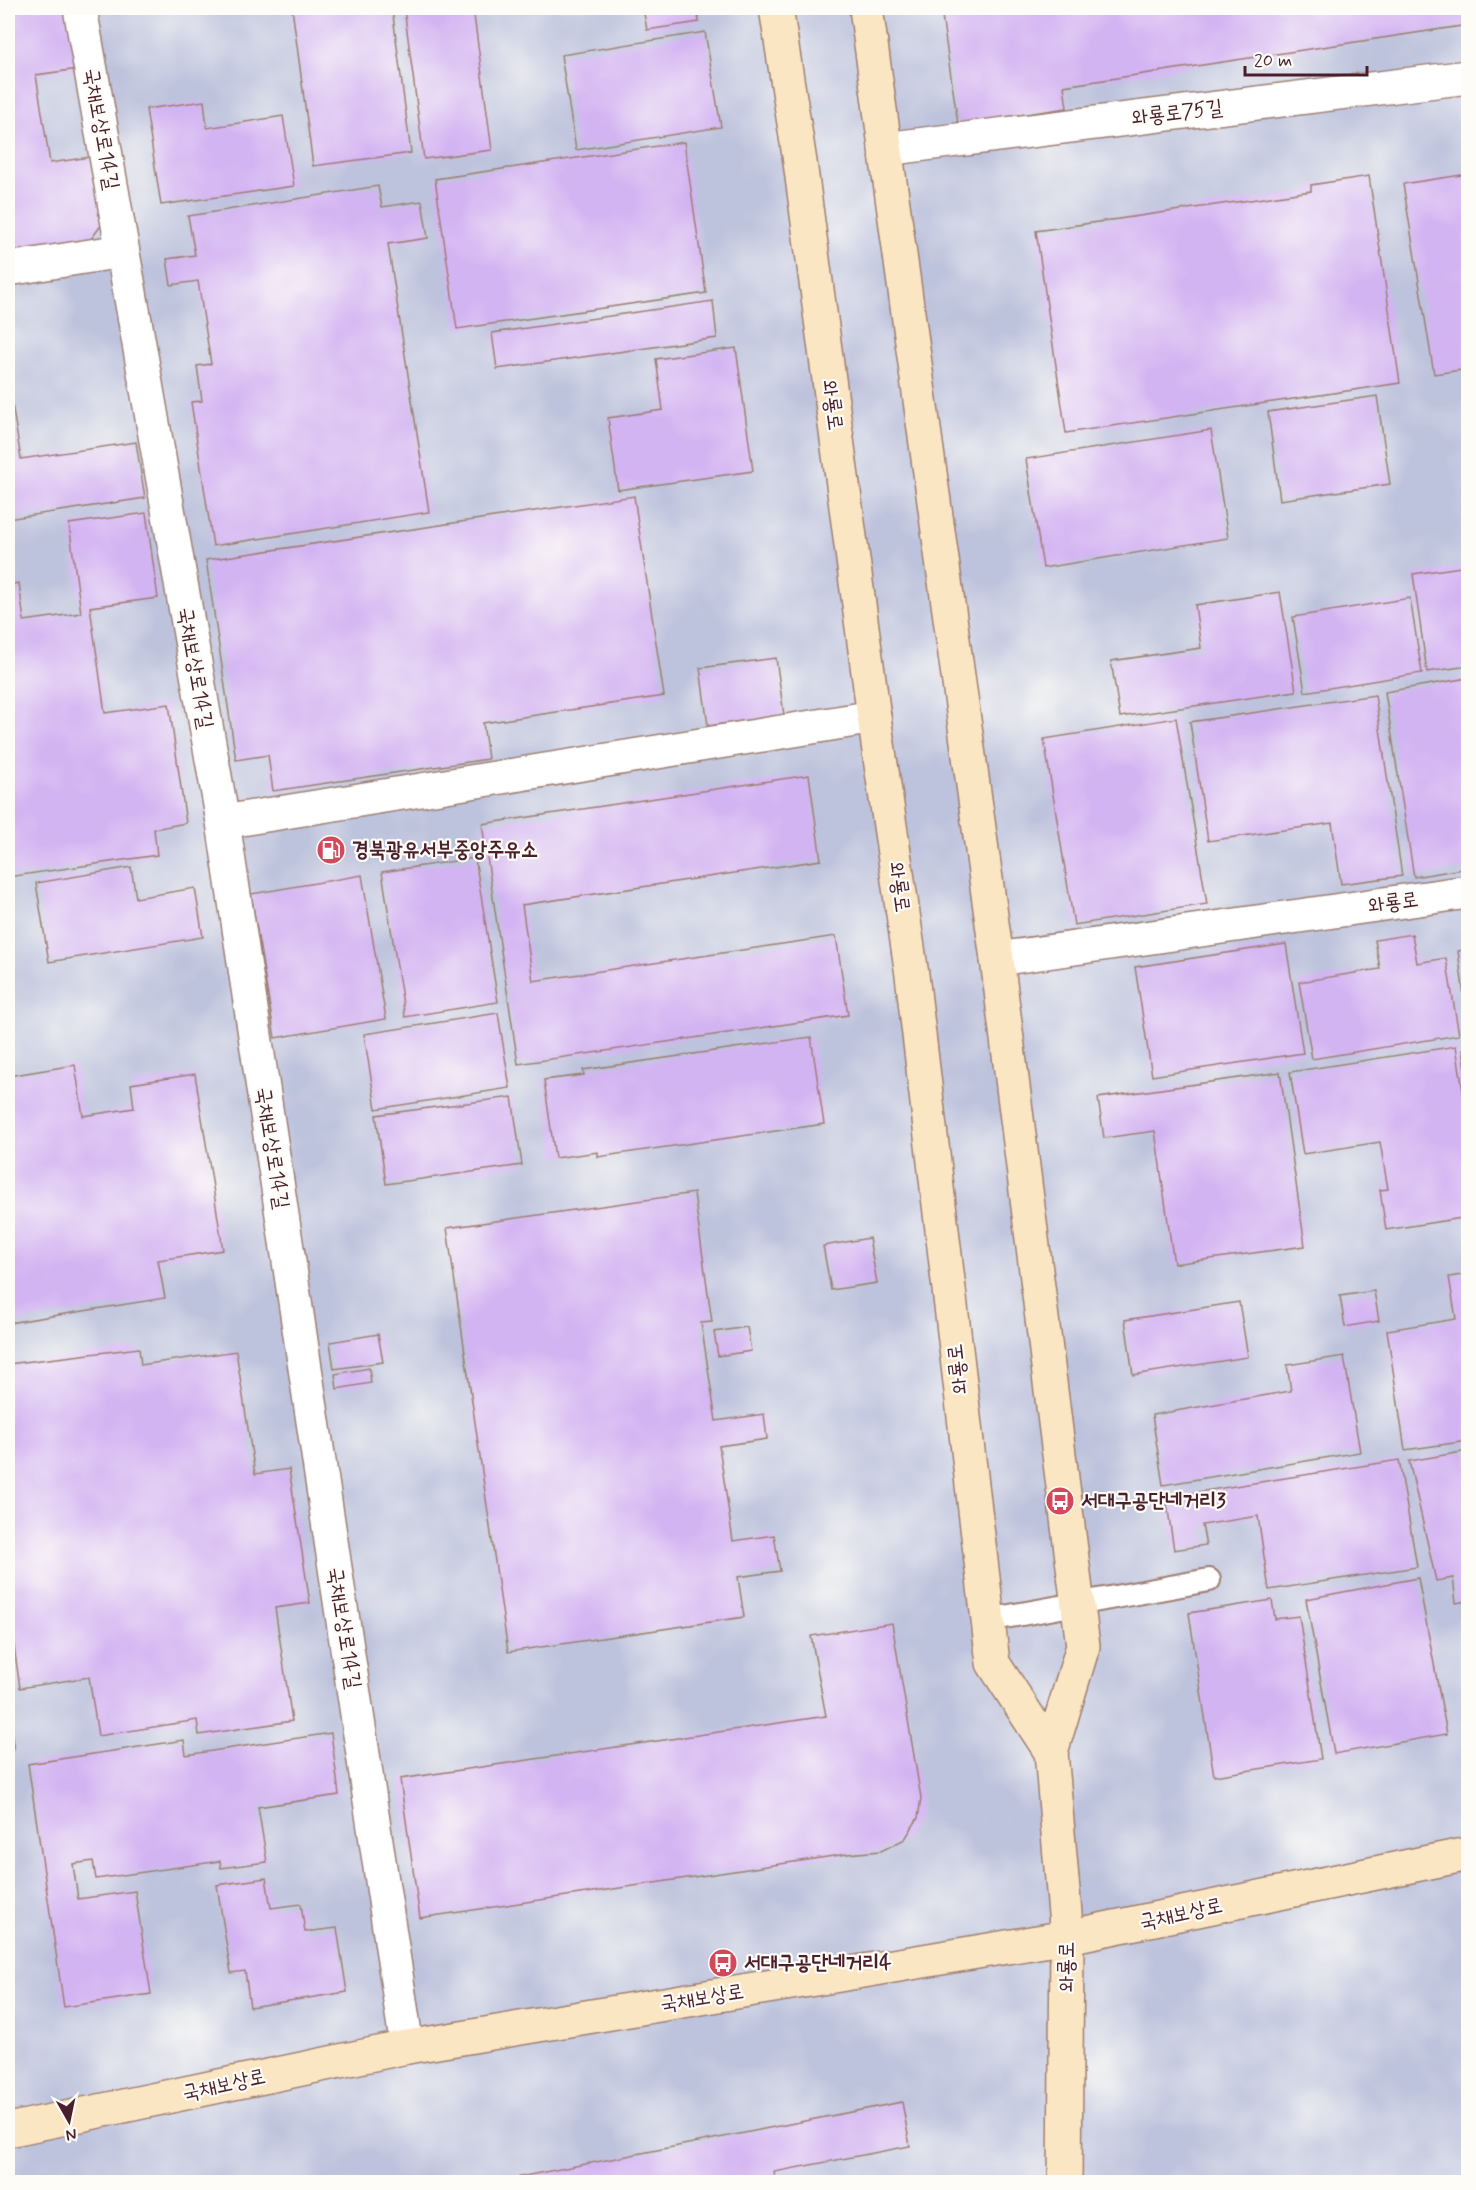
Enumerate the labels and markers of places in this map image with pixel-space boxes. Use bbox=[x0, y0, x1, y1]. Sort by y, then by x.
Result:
fuel station icon: 경북광유서부중앙주유소 bbox=[315, 834, 347, 866]
place label: 경북광유서부중앙주유소 bbox=[352, 836, 538, 864]
bus stop icon: 서대구공단네거리3 bbox=[1044, 1485, 1076, 1517]
place label: 서대구공단네거리3 bbox=[1081, 1487, 1226, 1515]
bus stop icon: 서대구공단네거리4 bbox=[707, 1947, 739, 1979]
place label: 서대구공단네거리4 bbox=[744, 1949, 892, 1977]

